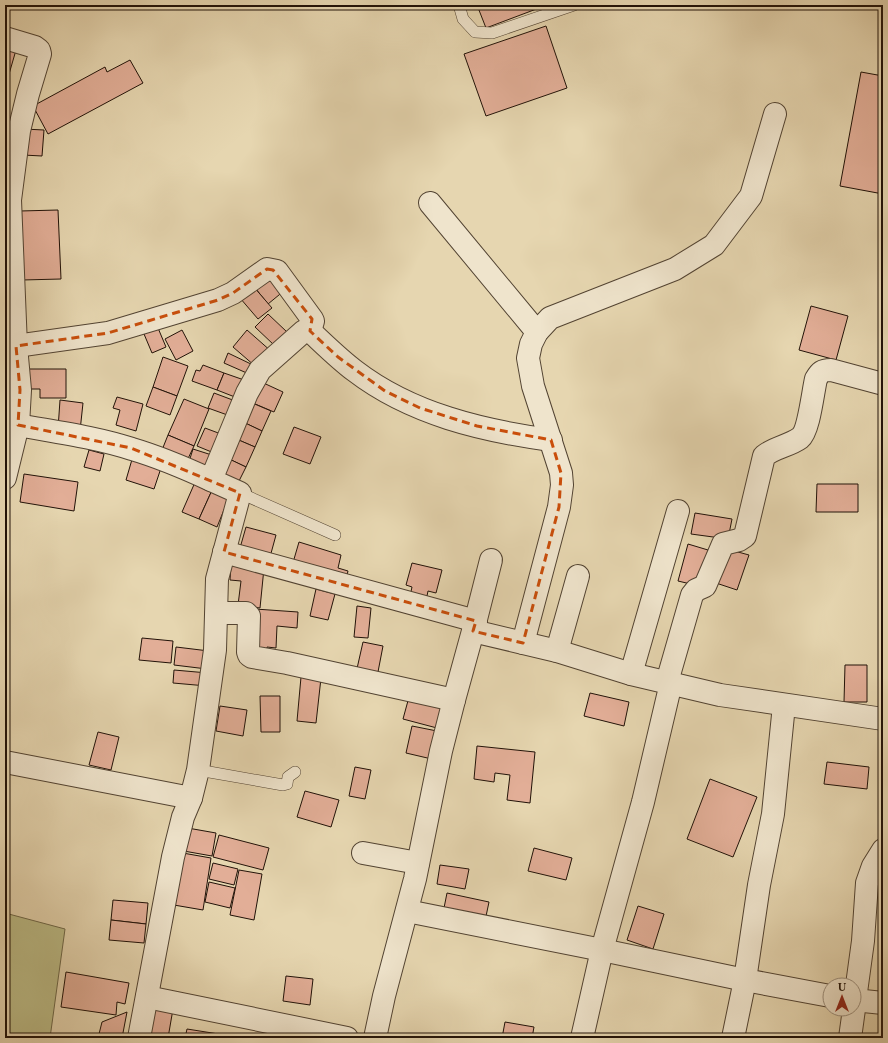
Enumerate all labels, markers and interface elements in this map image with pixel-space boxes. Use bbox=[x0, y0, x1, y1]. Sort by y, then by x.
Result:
north arrow bbox=[822, 977, 862, 1017]
text: U bbox=[838, 980, 847, 994]

